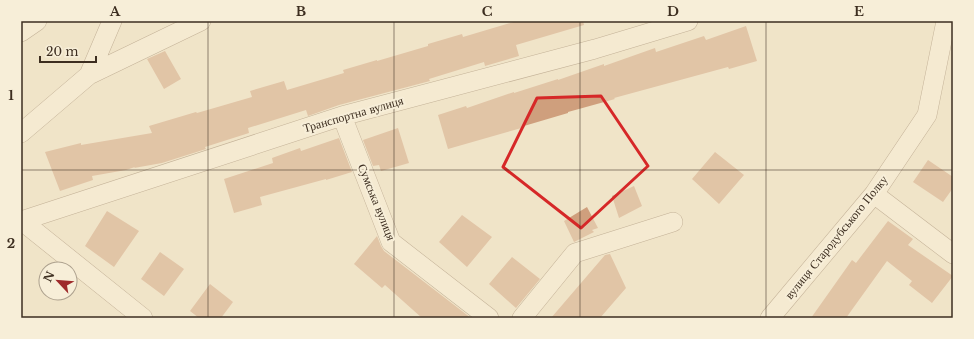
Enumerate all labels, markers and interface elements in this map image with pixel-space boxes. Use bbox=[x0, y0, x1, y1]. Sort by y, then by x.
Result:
text: A bbox=[109, 3, 121, 20]
text: B bbox=[296, 3, 306, 20]
text: C bbox=[482, 3, 493, 20]
text: D bbox=[667, 3, 679, 20]
text: E bbox=[854, 3, 864, 20]
scale bar bbox=[40, 38, 96, 64]
text: 20 m bbox=[46, 44, 78, 59]
text: 1 bbox=[8, 87, 14, 104]
street label: Транспортна вулиця bbox=[301, 92, 405, 136]
street label: Сумська вулиця bbox=[355, 161, 399, 243]
street label: вулиця Стародубського Полку bbox=[781, 172, 891, 302]
text: 2 bbox=[7, 235, 15, 252]
north arrow bbox=[38, 261, 78, 301]
text: N bbox=[40, 268, 58, 284]

